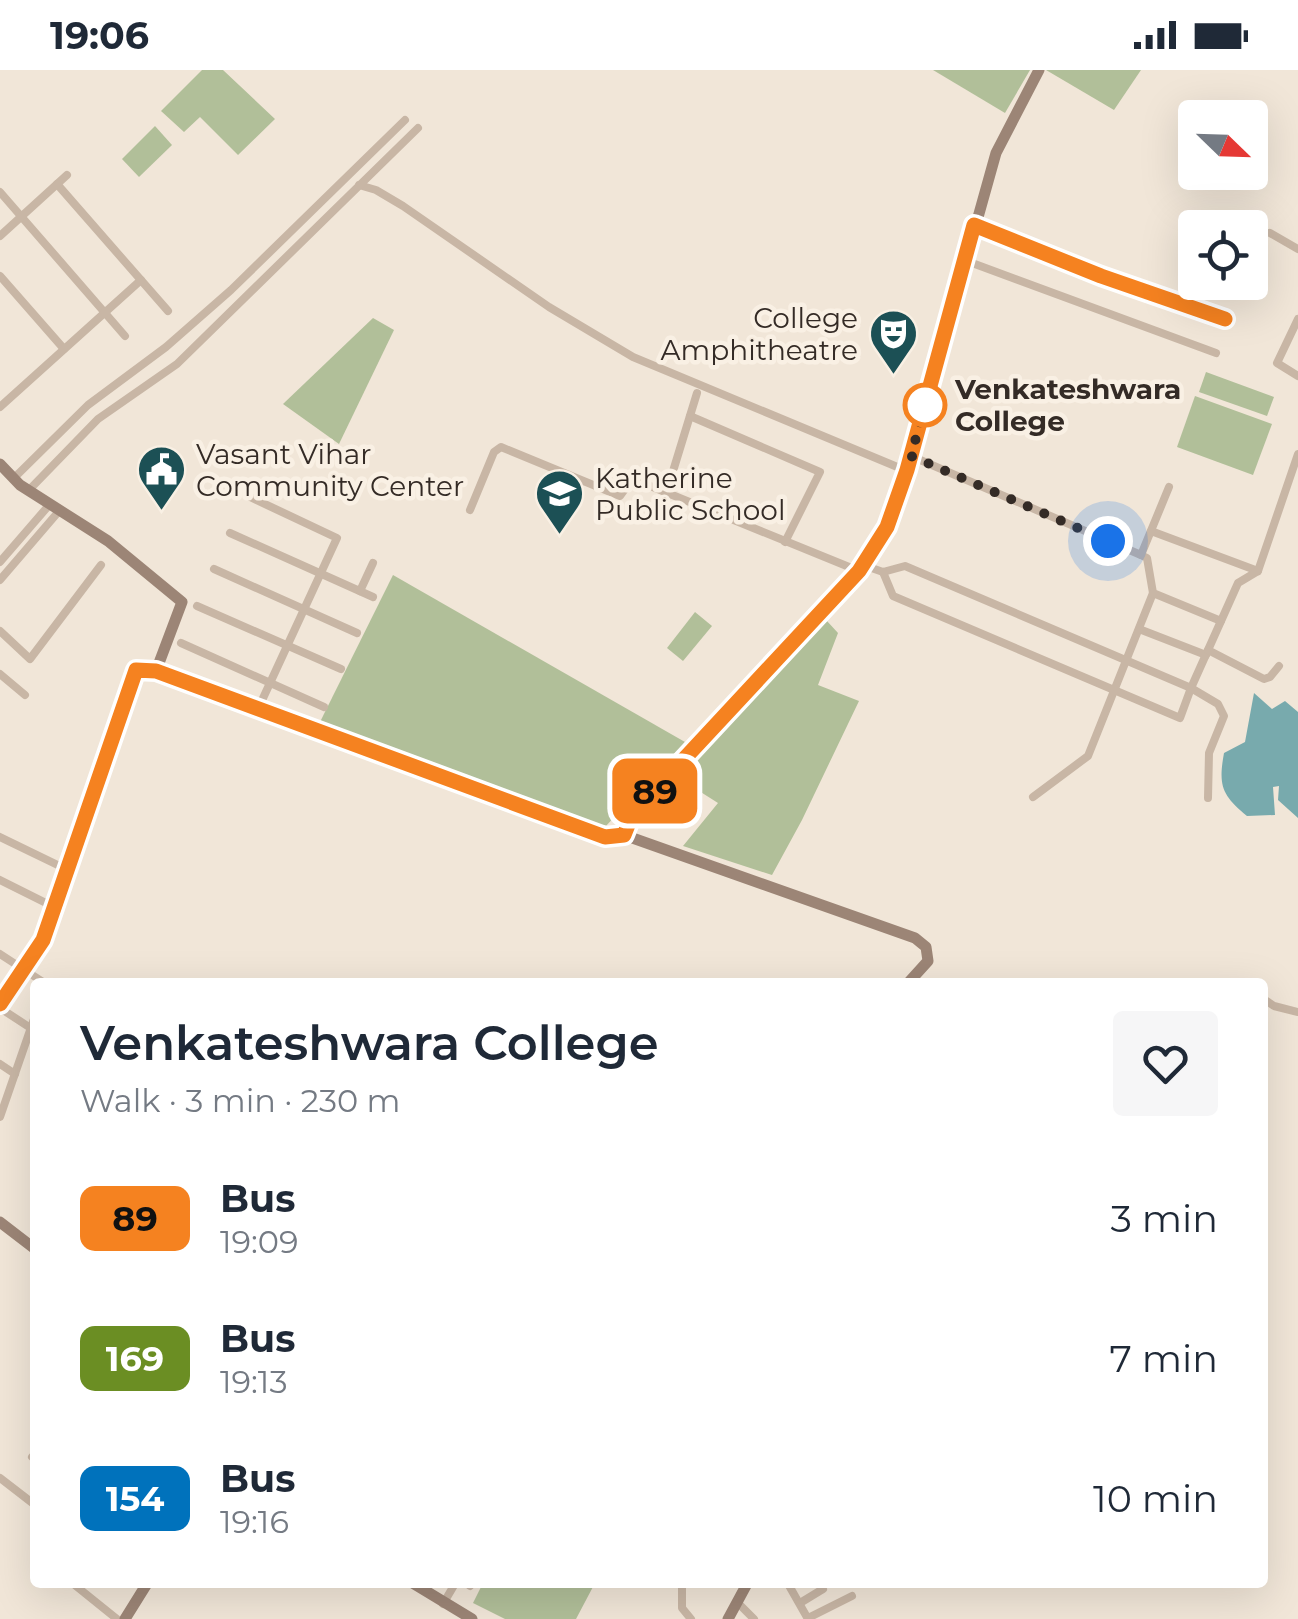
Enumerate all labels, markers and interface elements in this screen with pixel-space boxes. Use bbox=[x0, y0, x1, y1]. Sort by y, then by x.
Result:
text: 19:06 bbox=[50, 12, 149, 59]
north arrow bbox=[1178, 100, 1268, 190]
map controls bbox=[1178, 100, 1268, 300]
button: locate bbox=[1178, 210, 1268, 300]
place label: College Amphitheatre bbox=[661, 301, 858, 367]
theatre icon: College Amphitheatre bbox=[867, 308, 919, 376]
place label: Venkateshwara College bbox=[954, 372, 1181, 438]
marker: Venkateshwara College bbox=[904, 384, 946, 426]
place label: Vasant Vihar Community Center bbox=[196, 437, 464, 503]
public building icon: Vasant Vihar Community Center bbox=[135, 444, 187, 512]
place label: Katherine Public School bbox=[595, 461, 785, 527]
school or university icon: Katherine Public School bbox=[534, 468, 586, 536]
your location bbox=[1083, 516, 1133, 566]
line badge: 89 bbox=[610, 758, 700, 824]
text: 89 bbox=[632, 770, 678, 813]
button: heart bbox=[1113, 1011, 1218, 1116]
text: Venkateshwara College bbox=[80, 1014, 659, 1072]
text: Walk · 3 min · 230 m bbox=[80, 1081, 400, 1120]
text: Bus bbox=[220, 1175, 295, 1222]
text: 3 min bbox=[1110, 1195, 1218, 1242]
text: 89 bbox=[112, 1197, 158, 1240]
text: 19:09 bbox=[220, 1222, 299, 1261]
text: Bus bbox=[220, 1315, 295, 1362]
text: 7 min bbox=[1109, 1335, 1218, 1382]
text: 169 bbox=[106, 1337, 164, 1380]
text: 19:13 bbox=[220, 1362, 287, 1401]
text: Bus bbox=[220, 1455, 295, 1502]
text: 10 min bbox=[1093, 1475, 1218, 1522]
text: 154 bbox=[106, 1477, 164, 1520]
text: 19:16 bbox=[220, 1502, 289, 1541]

